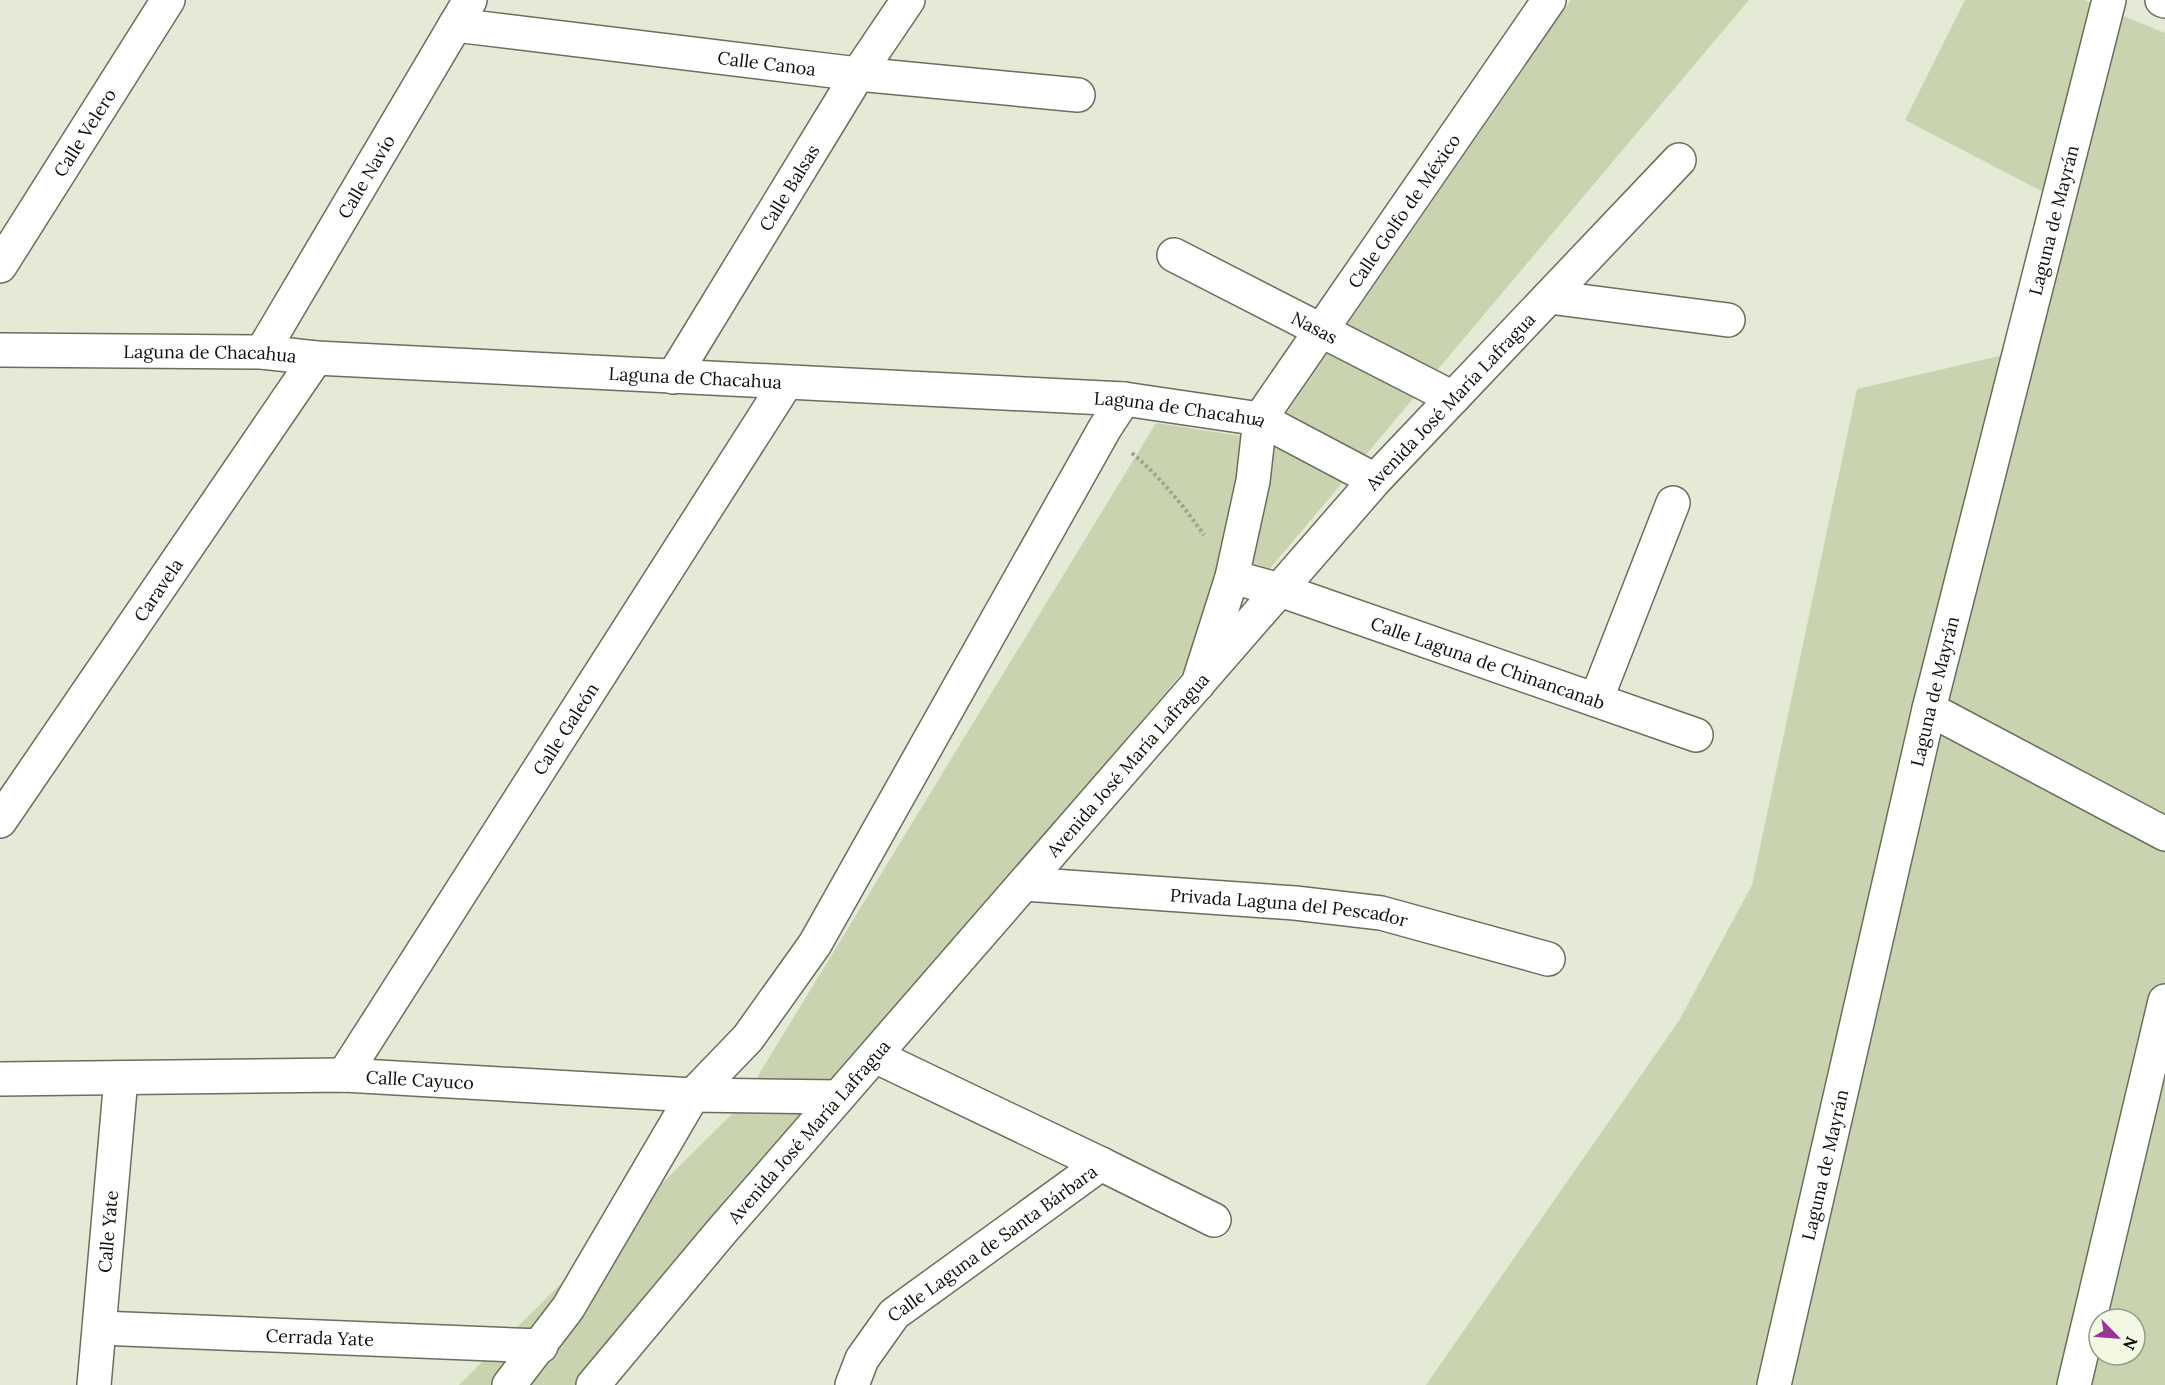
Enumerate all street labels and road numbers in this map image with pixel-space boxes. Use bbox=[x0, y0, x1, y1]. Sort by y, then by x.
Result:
street label: Calle Canoa bbox=[716, 46, 817, 80]
street label: Calle Velero bbox=[48, 84, 121, 181]
street label: Calle Golfo de México bbox=[1342, 129, 1465, 292]
street label: Calle Navío bbox=[332, 130, 399, 223]
street label: Calle Balsas bbox=[753, 140, 824, 235]
street label: Laguna de Mayrán bbox=[2023, 142, 2083, 298]
street label: Nasas bbox=[1288, 306, 1342, 348]
street label: Avenida José María Lafragua bbox=[1360, 307, 1540, 495]
street label: Laguna de Chacahua bbox=[123, 339, 298, 367]
street label: Laguna de Chacahua bbox=[608, 361, 782, 393]
street label: Laguna de Chacahua bbox=[1093, 386, 1271, 432]
street label: Caravela bbox=[128, 554, 188, 626]
street label: Calle Laguna de Chinancanab bbox=[1368, 611, 1608, 714]
street label: Laguna de Mayrán bbox=[1905, 614, 1964, 769]
street label: Avenida José María Lafragua bbox=[1041, 668, 1214, 862]
street label: Calle Galeón bbox=[527, 678, 603, 779]
street label: Privada Laguna del Pescador bbox=[1169, 883, 1411, 931]
street label: Avenida José María Lafragua bbox=[722, 1035, 895, 1229]
street label: Calle Cayuco bbox=[365, 1065, 475, 1094]
street label: Laguna de Mayrán bbox=[1796, 1087, 1853, 1242]
street label: Calle Laguna de Santa Bárbara bbox=[883, 1159, 1101, 1327]
street label: Calle Yate bbox=[92, 1189, 123, 1274]
street label: Cerrada Yate bbox=[265, 1323, 375, 1351]

